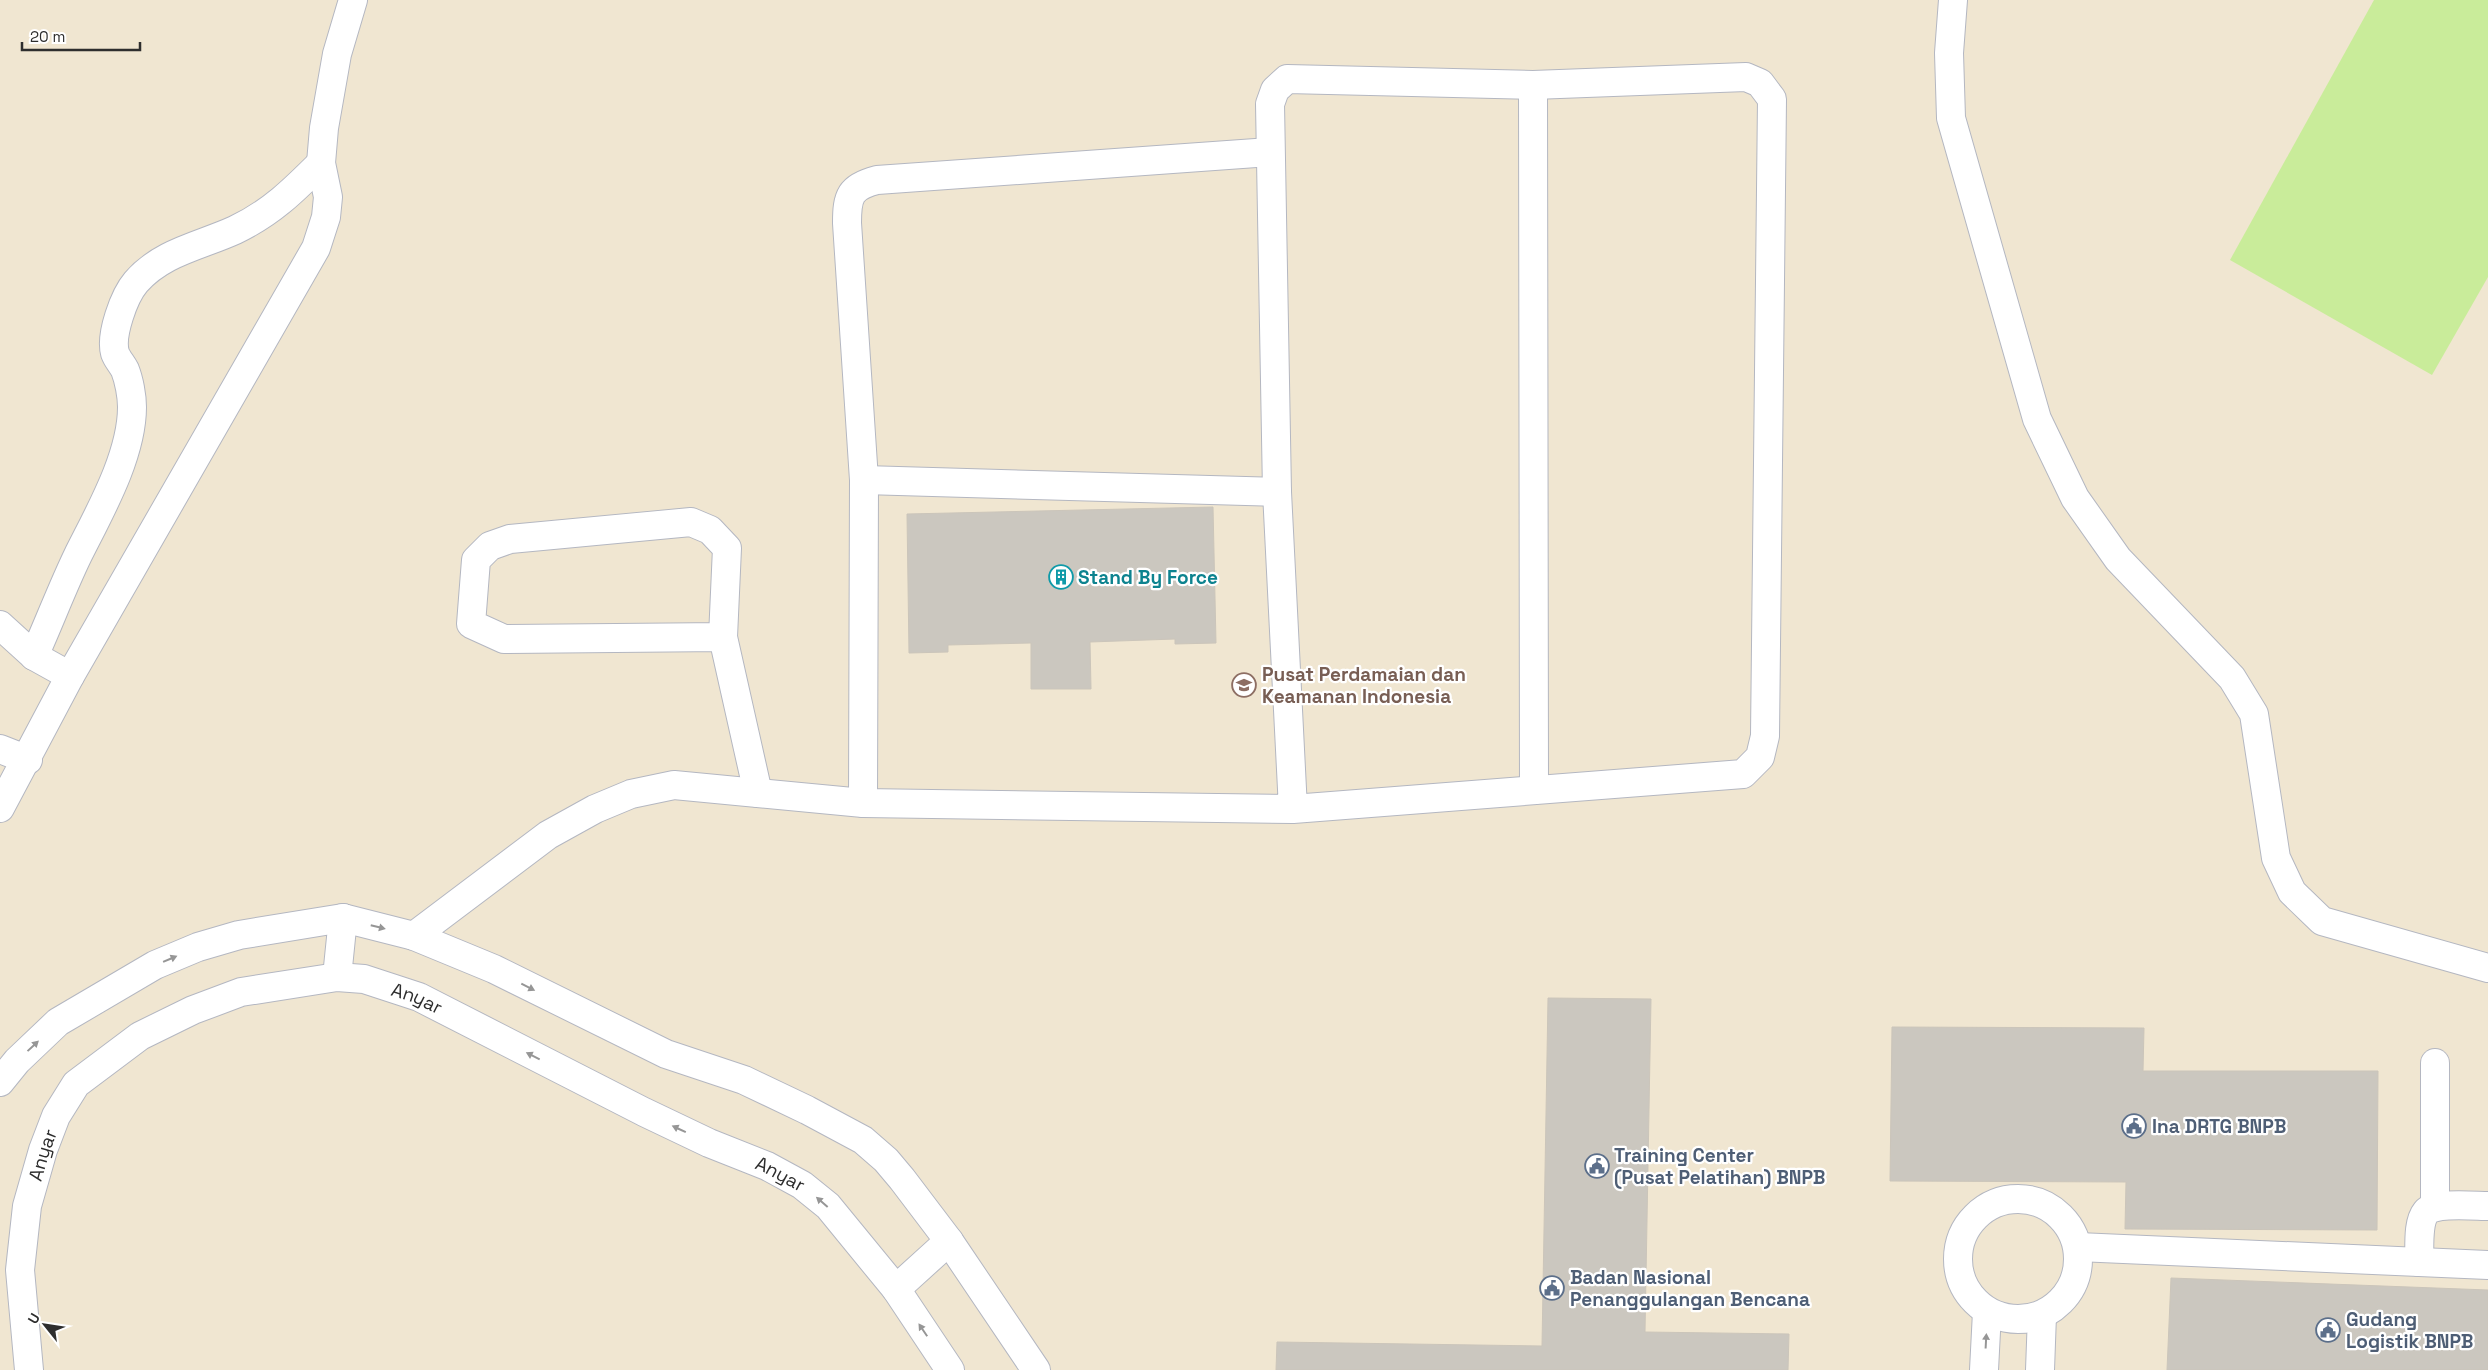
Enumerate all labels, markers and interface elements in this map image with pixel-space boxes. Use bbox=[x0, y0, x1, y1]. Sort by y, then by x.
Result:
scale bar bbox=[22, 20, 140, 52]
text: 20 m bbox=[30, 27, 65, 46]
building icon: Stand By Force bbox=[1048, 564, 1074, 590]
place label: Stand By Force bbox=[1078, 565, 1218, 590]
place label: Pusat Perdamaian dan Keamanan Indonesia bbox=[1262, 662, 1466, 709]
school or university icon: Pusat Perdamaian dan Keamanan Indonesia bbox=[1231, 672, 1257, 698]
one-way arrow bbox=[370, 923, 385, 931]
one-way arrow bbox=[163, 955, 177, 963]
street label: Anyar bbox=[388, 977, 447, 1020]
one-way arrow bbox=[521, 983, 535, 991]
one-way arrow bbox=[27, 1040, 39, 1052]
one-way arrow bbox=[526, 1052, 541, 1060]
public building icon: Ina DRTG BNPB bbox=[2121, 1113, 2147, 1139]
place label: Ina DRTG BNPB bbox=[2152, 1114, 2286, 1139]
one-way arrow bbox=[672, 1125, 686, 1133]
street label: Anyar bbox=[23, 1126, 63, 1184]
place label: Training Center (Pusat Pelatihan) BNPB bbox=[1614, 1143, 1826, 1190]
street label: Anyar bbox=[752, 1151, 810, 1197]
public building icon: Training Center (Pusat Pelatihan) BNPB bbox=[1584, 1153, 1610, 1179]
one-way arrow bbox=[816, 1197, 829, 1208]
place label: Badan Nasional Penanggulangan Bencana bbox=[1570, 1265, 1810, 1312]
public building icon: Badan Nasional Penanggulangan Bencana bbox=[1539, 1275, 1565, 1301]
north arrow bbox=[20, 1300, 70, 1350]
place label: Gudang Logistik BNPB bbox=[2346, 1307, 2474, 1354]
text: U bbox=[24, 1310, 44, 1327]
public building icon: Gudang Logistik BNPB bbox=[2315, 1317, 2341, 1343]
one-way arrow bbox=[918, 1323, 928, 1336]
one-way arrow bbox=[1982, 1333, 1990, 1349]

